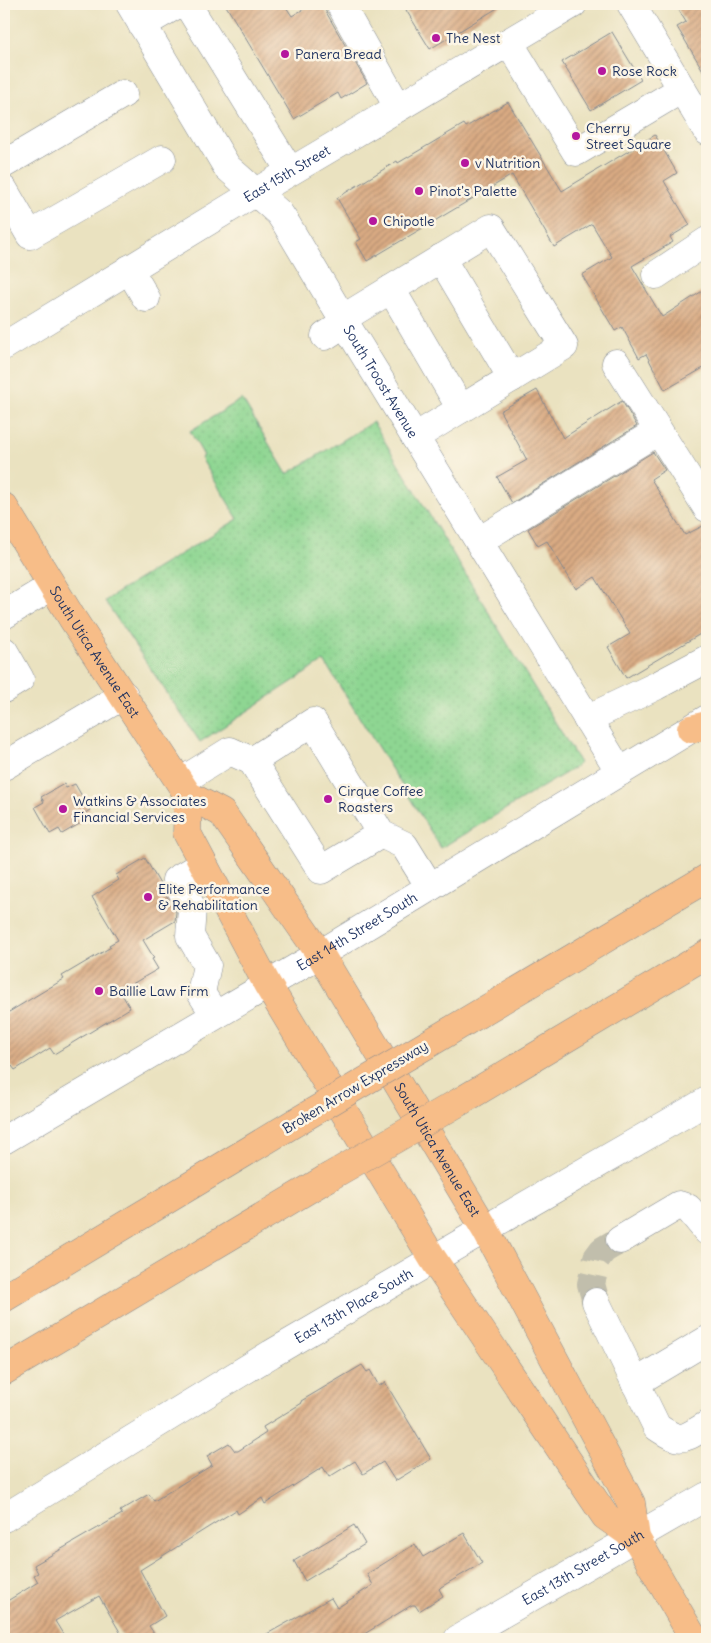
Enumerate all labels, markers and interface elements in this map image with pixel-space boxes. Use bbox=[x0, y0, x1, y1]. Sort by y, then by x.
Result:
place label: The Nest bbox=[446, 29, 501, 47]
marker: The Nest bbox=[430, 32, 442, 44]
place label: Panera Bread bbox=[295, 45, 382, 63]
marker: Panera Bread bbox=[279, 48, 291, 60]
place label: Rose Rock bbox=[612, 62, 677, 80]
marker: Rose Rock bbox=[596, 65, 608, 77]
place label: Cherry Street Square bbox=[586, 119, 671, 153]
marker: Cherry Street Square bbox=[570, 130, 582, 142]
street label: East 15th Street bbox=[240, 141, 333, 207]
place label: v Nutrition bbox=[475, 154, 540, 172]
marker: v Nutrition bbox=[459, 157, 471, 169]
place label: Pinot's Palette bbox=[429, 182, 517, 200]
marker: Pinot's Palette bbox=[413, 185, 425, 197]
place label: Chipotle bbox=[383, 212, 435, 230]
marker: Chipotle bbox=[367, 215, 379, 227]
street label: South Troost Avenue bbox=[339, 322, 422, 441]
street label: South Utica Avenue East bbox=[46, 583, 144, 721]
place label: Cirque Coffee Roasters bbox=[338, 782, 423, 816]
place label: Watkins & Associates Financial Services bbox=[73, 792, 206, 826]
marker: Cirque Coffee Roasters bbox=[322, 793, 334, 805]
marker: Watkins & Associates Financial Services bbox=[57, 803, 69, 815]
place label: Elite Performance & Rehabilitation bbox=[158, 880, 270, 914]
street label: East 14th Street South bbox=[293, 888, 421, 975]
marker: Elite Performance & Rehabilitation bbox=[142, 891, 154, 903]
place label: Baillie Law Firm bbox=[109, 982, 208, 1000]
marker: Baillie Law Firm bbox=[93, 985, 105, 997]
street label: Broken Arrow Expressway bbox=[279, 1036, 431, 1138]
street label: South Utica Avenue East bbox=[390, 1079, 485, 1220]
street label: East 13th Place South bbox=[291, 1264, 416, 1347]
street label: East 13th Street South bbox=[519, 1525, 647, 1609]

